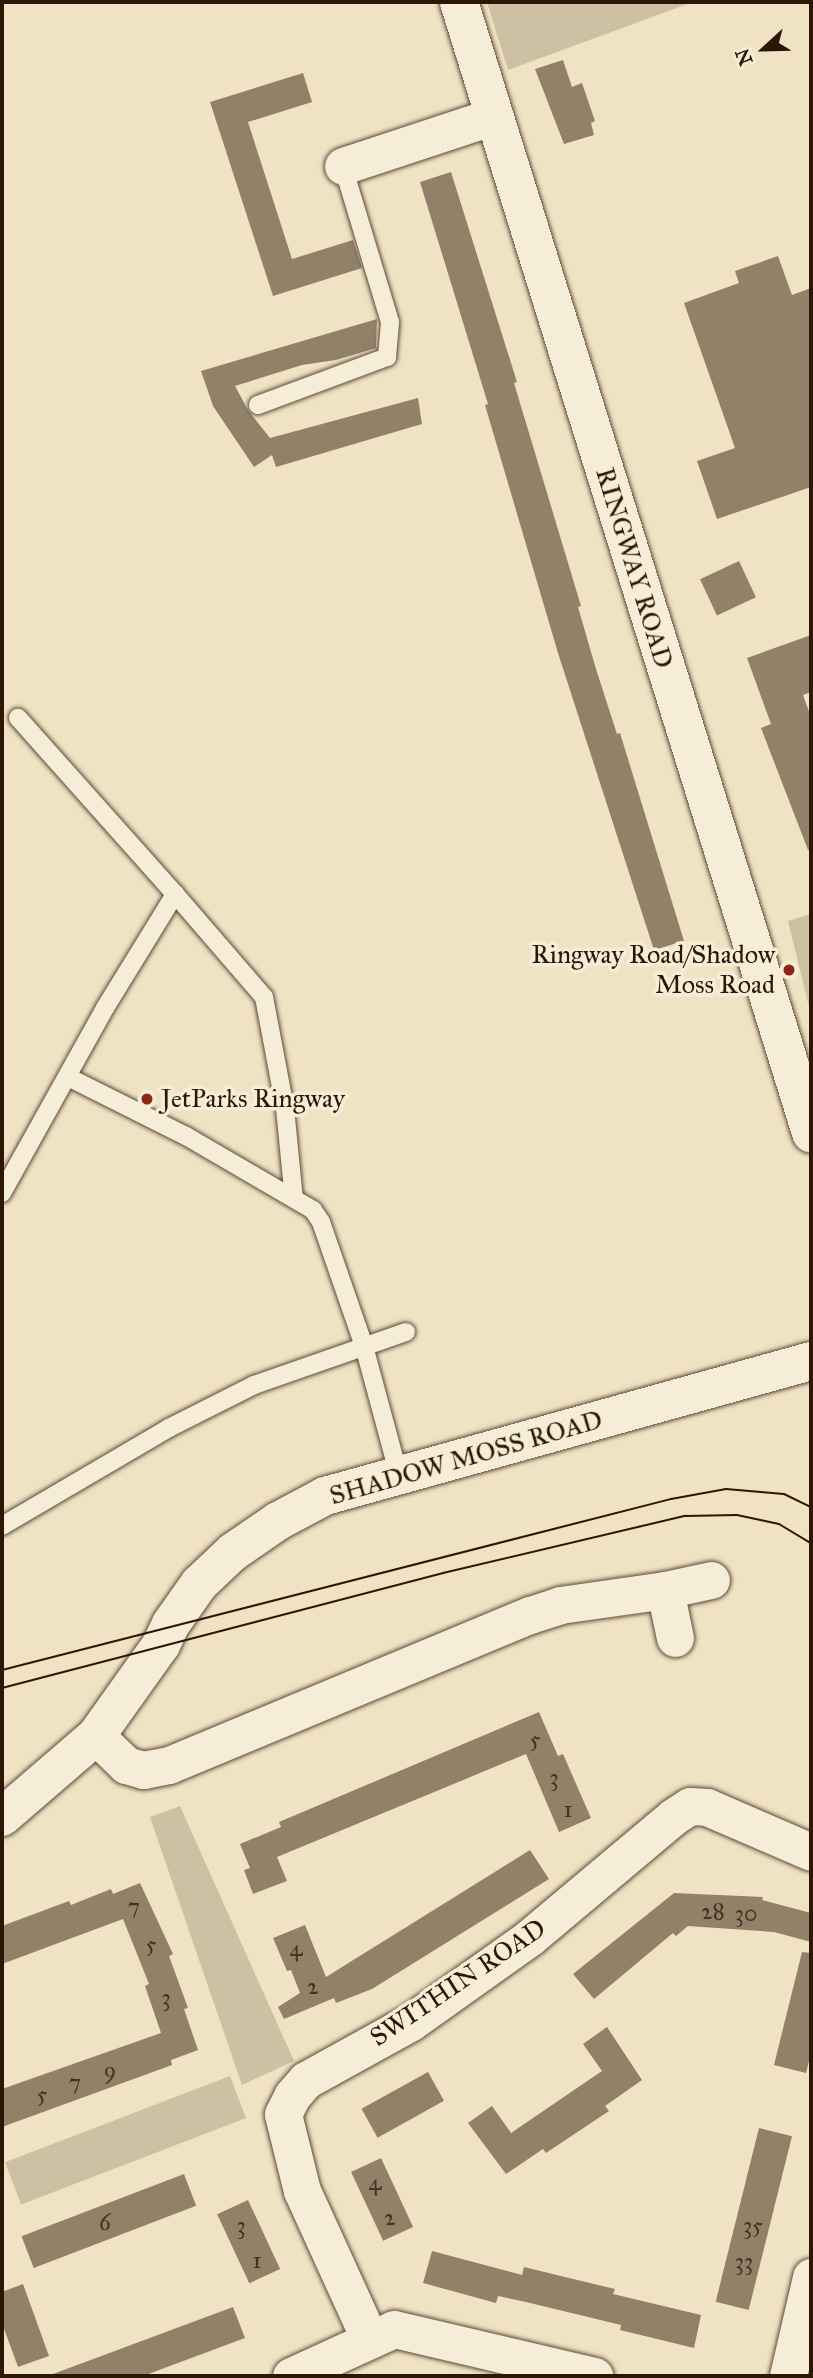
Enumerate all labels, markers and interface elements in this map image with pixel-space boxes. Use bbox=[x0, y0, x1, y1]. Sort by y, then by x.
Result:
north arrow bbox=[729, 14, 799, 84]
text: N bbox=[730, 45, 758, 69]
street label: RINGWAY ROAD bbox=[589, 464, 679, 672]
place label: Ringway Road/Shadow Moss Road bbox=[532, 939, 775, 1000]
marker: Ringway Road/Shadow Moss Road bbox=[781, 962, 797, 978]
place label: JetParks Ringway bbox=[161, 1083, 345, 1115]
marker: JetParks Ringway bbox=[139, 1091, 155, 1107]
street label: SHADOW MOSS ROAD bbox=[326, 1404, 606, 1512]
house number: 5 bbox=[530, 1725, 540, 1753]
house number: 3 bbox=[549, 1763, 559, 1791]
house number: 1 bbox=[563, 1795, 573, 1823]
house number: 7 bbox=[128, 1892, 140, 1920]
house number: 28 bbox=[701, 1897, 725, 1925]
house number: 30 bbox=[735, 1899, 757, 1927]
street label: SWITHIN ROAD bbox=[364, 1913, 552, 2053]
house number: 5 bbox=[146, 1930, 156, 1958]
house number: 4 bbox=[290, 1934, 302, 1962]
house number: 2 bbox=[307, 1972, 319, 2000]
house number: 3 bbox=[161, 1983, 171, 2011]
house number: 9 bbox=[104, 2056, 116, 2084]
house number: 7 bbox=[69, 2068, 81, 2096]
house number: 5 bbox=[37, 2080, 47, 2108]
house number: 4 bbox=[369, 2168, 381, 2196]
house number: 2 bbox=[384, 2203, 396, 2231]
house number: 6 bbox=[99, 2208, 111, 2236]
house number: 3 bbox=[236, 2211, 246, 2239]
house number: 35 bbox=[743, 2211, 763, 2239]
house number: 1 bbox=[252, 2246, 262, 2274]
house number: 33 bbox=[735, 2247, 753, 2275]

